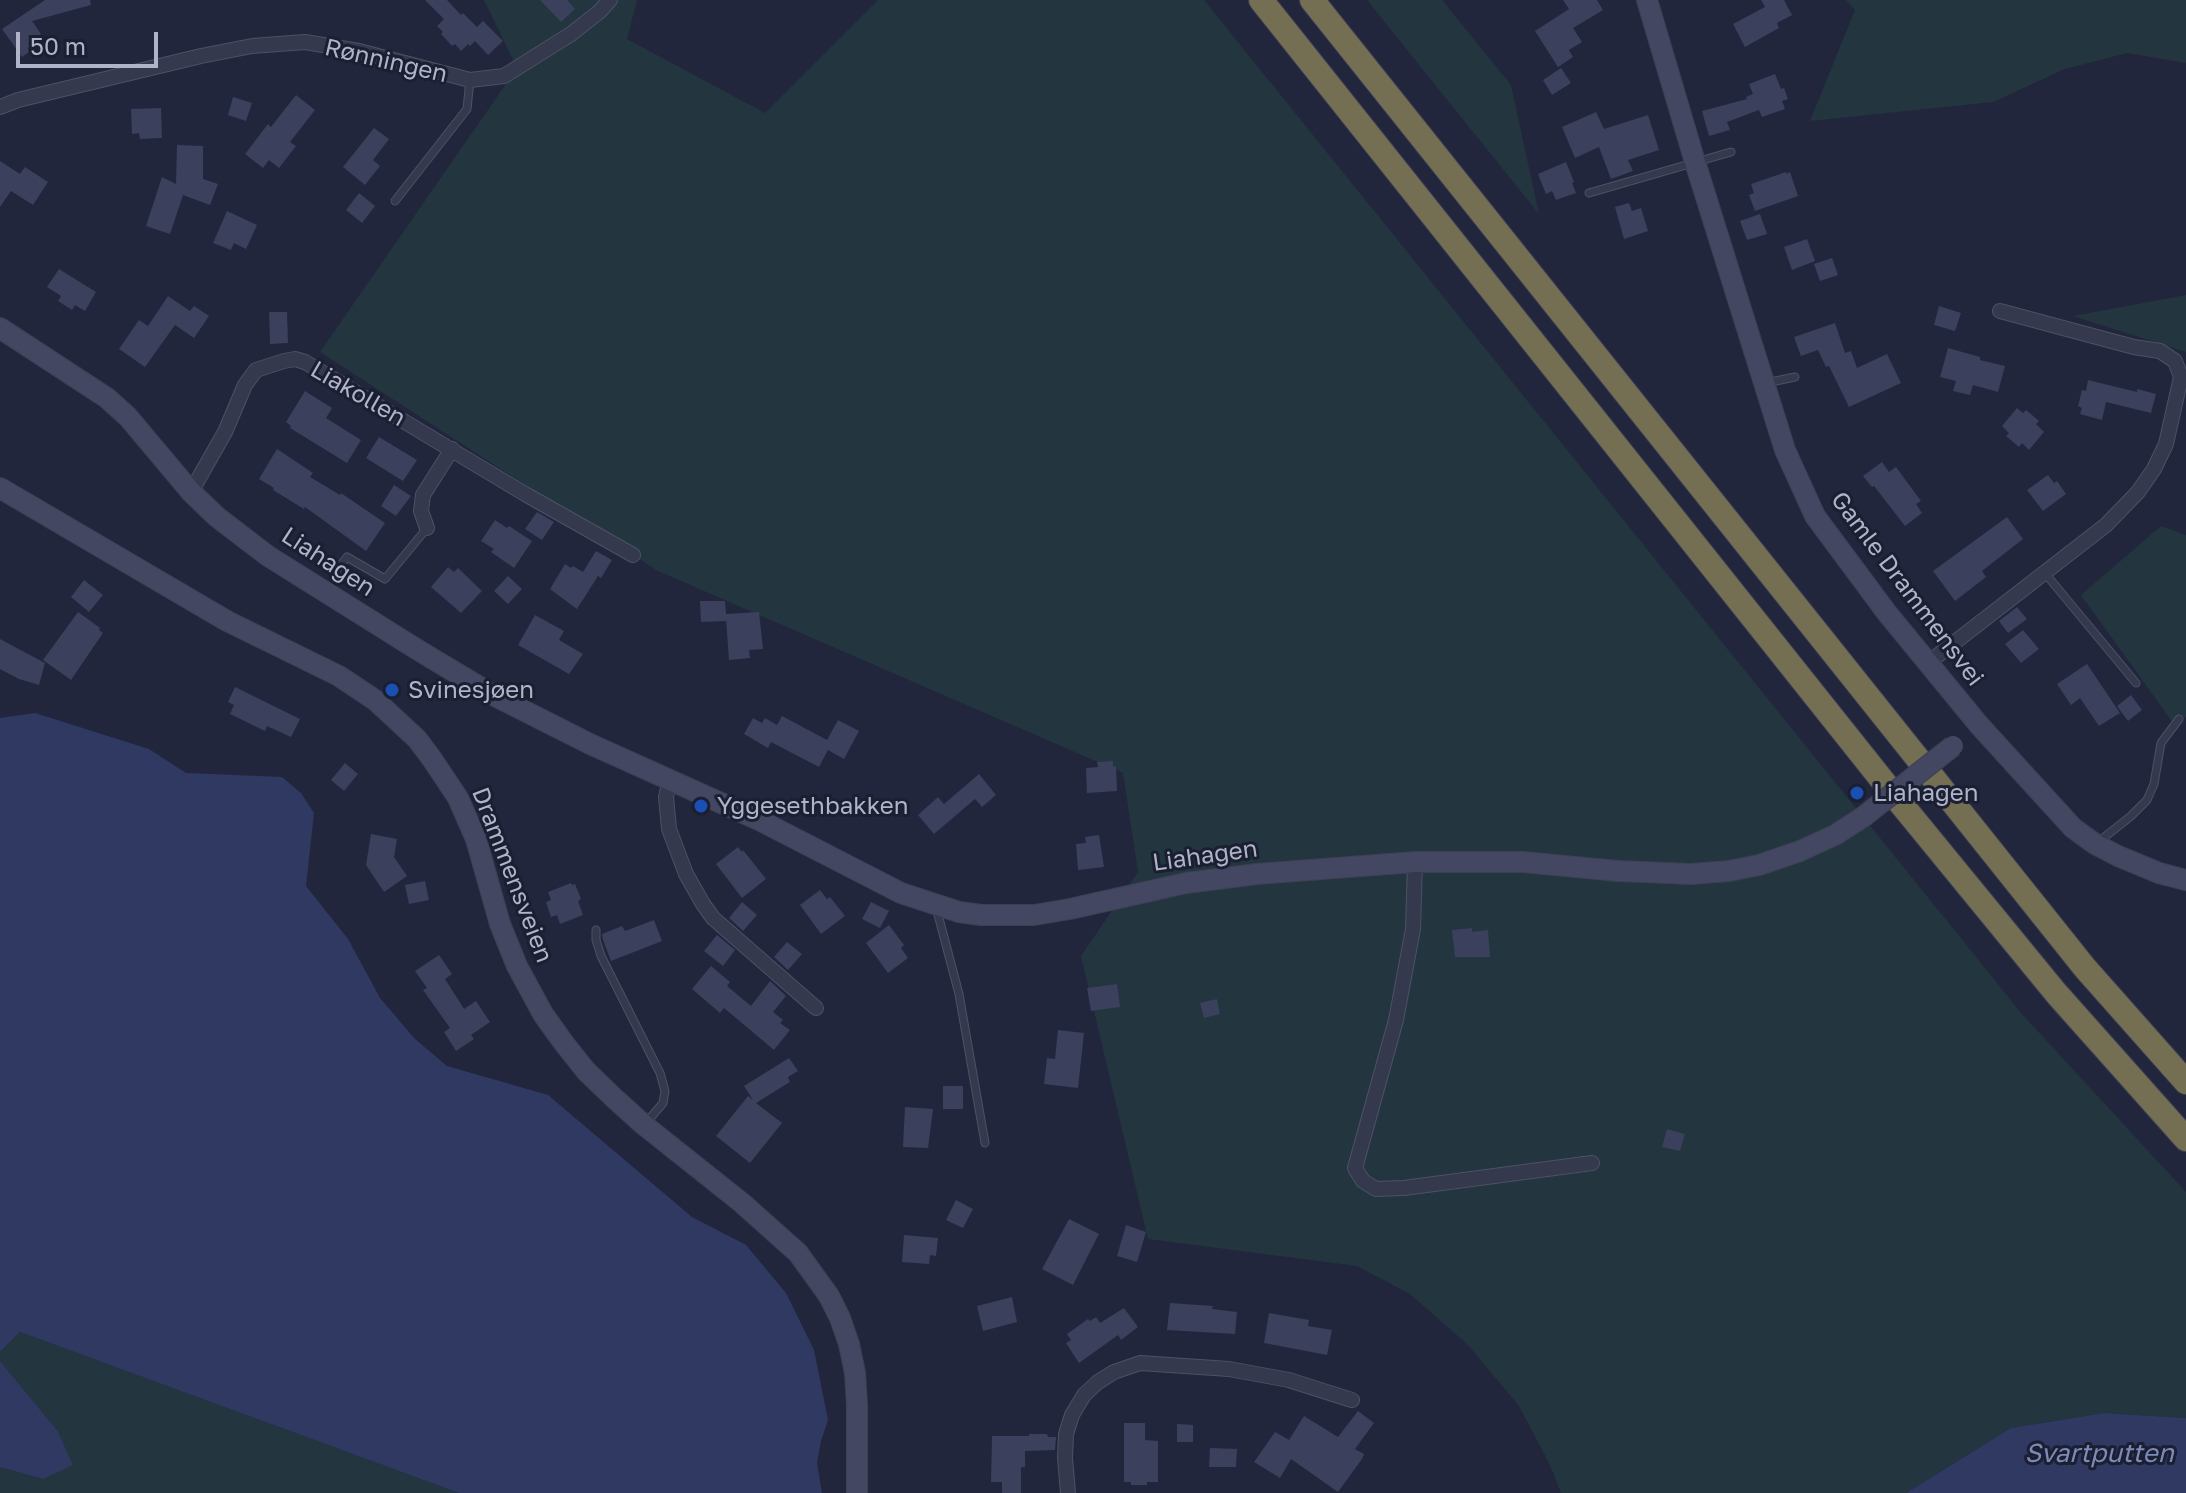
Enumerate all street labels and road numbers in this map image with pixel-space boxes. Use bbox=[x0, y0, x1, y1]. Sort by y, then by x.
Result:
street label: Rønningen bbox=[322, 33, 450, 89]
street label: Liakollen bbox=[305, 355, 411, 433]
street label: Gamle Drammensvei bbox=[1825, 486, 1989, 692]
street label: Liahagen bbox=[276, 521, 380, 603]
street label: Drammensveien bbox=[465, 783, 559, 967]
street label: Liahagen bbox=[1151, 834, 1259, 878]

